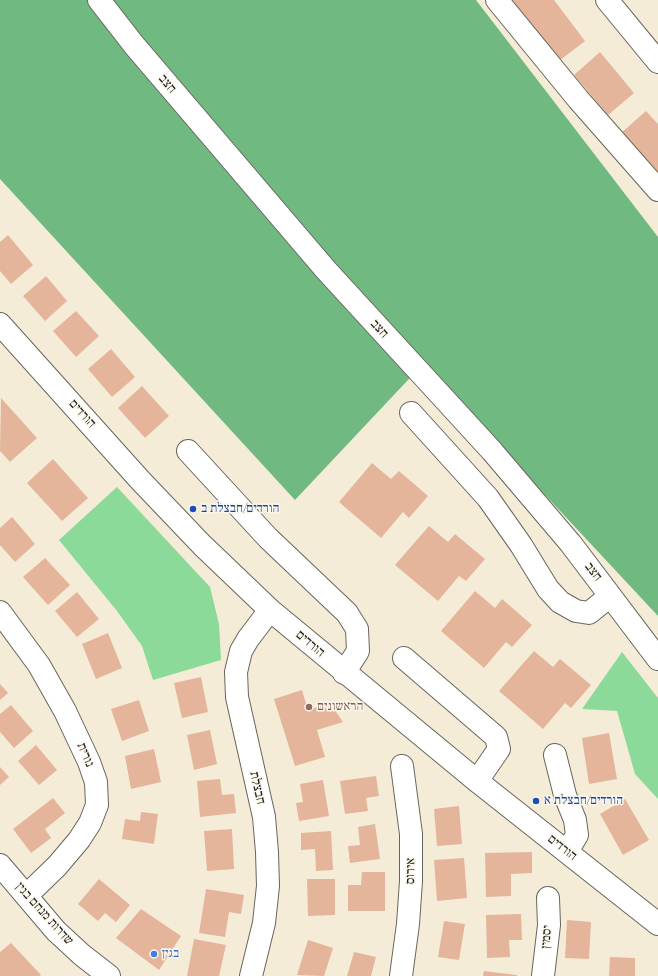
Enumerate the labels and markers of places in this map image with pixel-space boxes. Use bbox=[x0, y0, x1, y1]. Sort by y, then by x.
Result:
place label: הורדים/חבצלת ב bbox=[201, 501, 279, 517]
marker: הורדים/חבצלת ב bbox=[188, 504, 198, 514]
place label: הראשונים bbox=[317, 699, 363, 715]
marker: הראשונים bbox=[304, 702, 314, 712]
place label: הורדים/חבצלת א bbox=[544, 793, 623, 809]
marker: הורדים/חבצלת א bbox=[531, 796, 541, 806]
place label: בגין bbox=[162, 946, 179, 962]
marker: בגין bbox=[149, 949, 159, 959]

